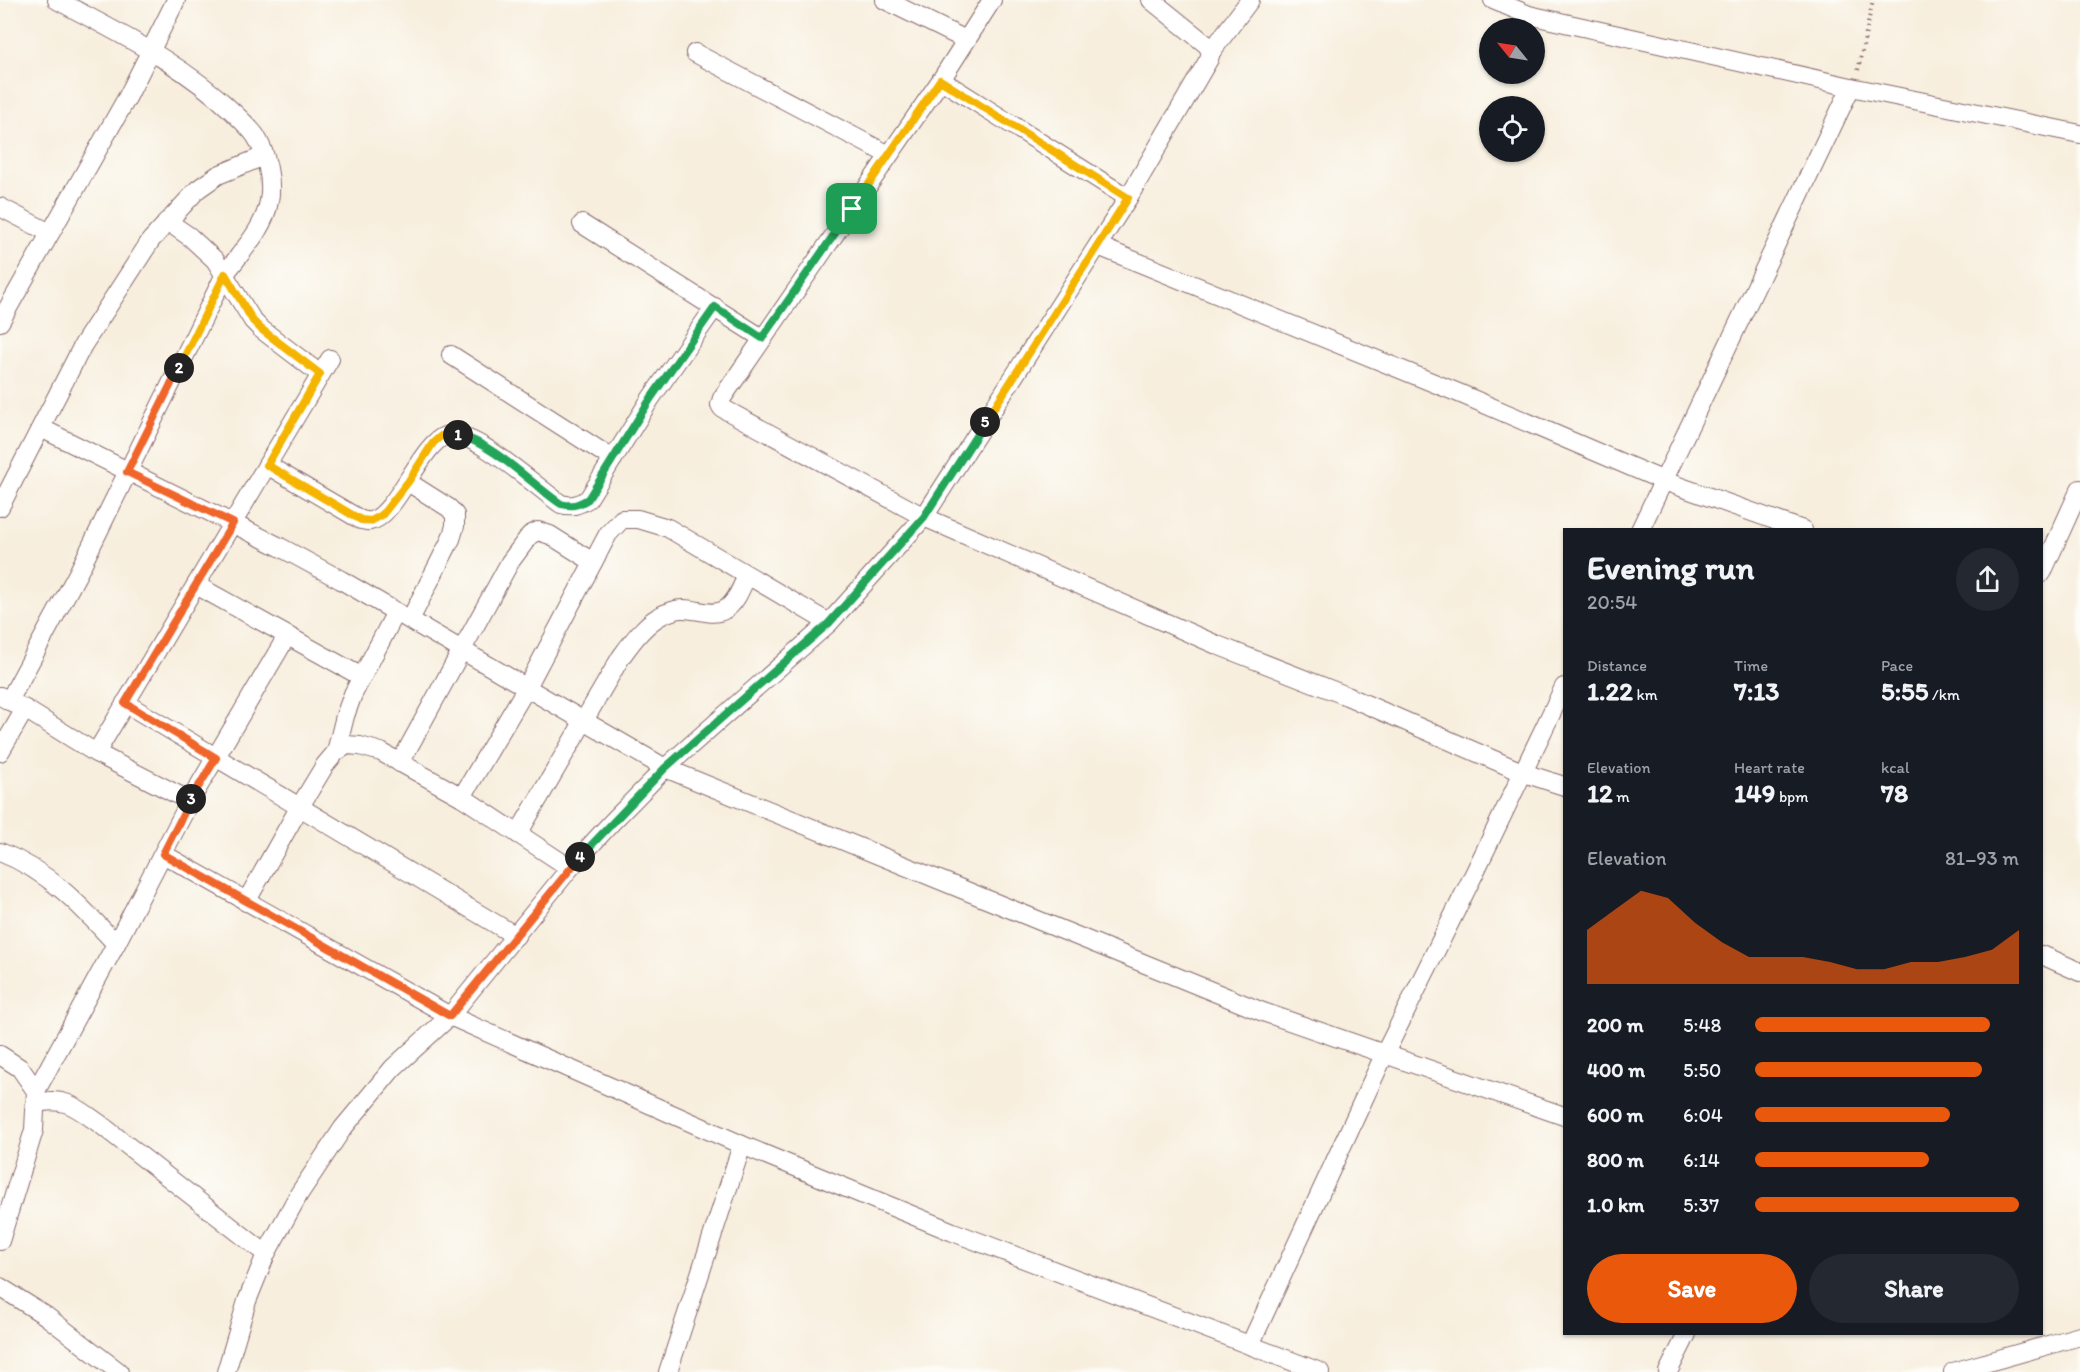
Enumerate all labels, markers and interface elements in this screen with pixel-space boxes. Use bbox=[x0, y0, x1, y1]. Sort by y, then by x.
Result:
north arrow bbox=[1479, 18, 1545, 84]
map controls bbox=[1479, 18, 1545, 162]
button: locate bbox=[1479, 96, 1545, 162]
pin bbox=[826, 183, 877, 234]
icon: arrive bbox=[835, 192, 868, 225]
pin: 2 bbox=[164, 353, 194, 383]
text: 2 bbox=[175, 358, 183, 377]
pin: 5 bbox=[970, 407, 1000, 437]
text: 5 bbox=[981, 412, 989, 431]
pin: 1 bbox=[443, 420, 473, 450]
text: 1 bbox=[454, 425, 462, 444]
text: Evening run bbox=[1587, 548, 1754, 587]
button: share bbox=[1956, 548, 2019, 611]
text: 20:54 bbox=[1587, 590, 1637, 614]
text: Distance bbox=[1587, 656, 1647, 675]
text: Time bbox=[1734, 656, 1768, 675]
text: Pace bbox=[1881, 656, 1913, 675]
text: 1.22 bbox=[1587, 675, 1633, 707]
text: 7:13 bbox=[1734, 675, 1780, 707]
text: 5:55 bbox=[1881, 675, 1928, 707]
text: km bbox=[1633, 685, 1658, 704]
text: /km bbox=[1928, 685, 1960, 704]
text: Elevation bbox=[1587, 758, 1651, 777]
text: Heart rate bbox=[1734, 758, 1805, 777]
text: kcal bbox=[1881, 758, 1909, 777]
text: 12 bbox=[1587, 777, 1613, 809]
text: 149 bbox=[1734, 777, 1775, 809]
text: 78 bbox=[1881, 777, 1908, 809]
pin: 3 bbox=[176, 784, 206, 814]
text: m bbox=[1613, 787, 1630, 806]
text: bpm bbox=[1775, 787, 1809, 806]
text: 3 bbox=[187, 789, 195, 808]
pin: 4 bbox=[565, 842, 595, 872]
text: Elevation bbox=[1587, 846, 1666, 870]
text: 81–93 m bbox=[1945, 846, 2019, 870]
text: 4 bbox=[575, 847, 585, 866]
text: 200 m bbox=[1587, 1013, 1643, 1037]
text: 5:48 bbox=[1683, 1013, 1721, 1037]
text: 400 m bbox=[1587, 1058, 1645, 1082]
text: 5:50 bbox=[1683, 1058, 1721, 1082]
text: 600 m bbox=[1587, 1103, 1644, 1127]
text: 6:04 bbox=[1683, 1103, 1723, 1127]
text: 800 m bbox=[1587, 1148, 1644, 1172]
text: 6:14 bbox=[1683, 1148, 1720, 1172]
text: 1.0 km bbox=[1587, 1193, 1644, 1217]
text: 5:37 bbox=[1683, 1193, 1719, 1217]
button: Save bbox=[1587, 1254, 1797, 1323]
button: Share bbox=[1809, 1254, 2019, 1323]

